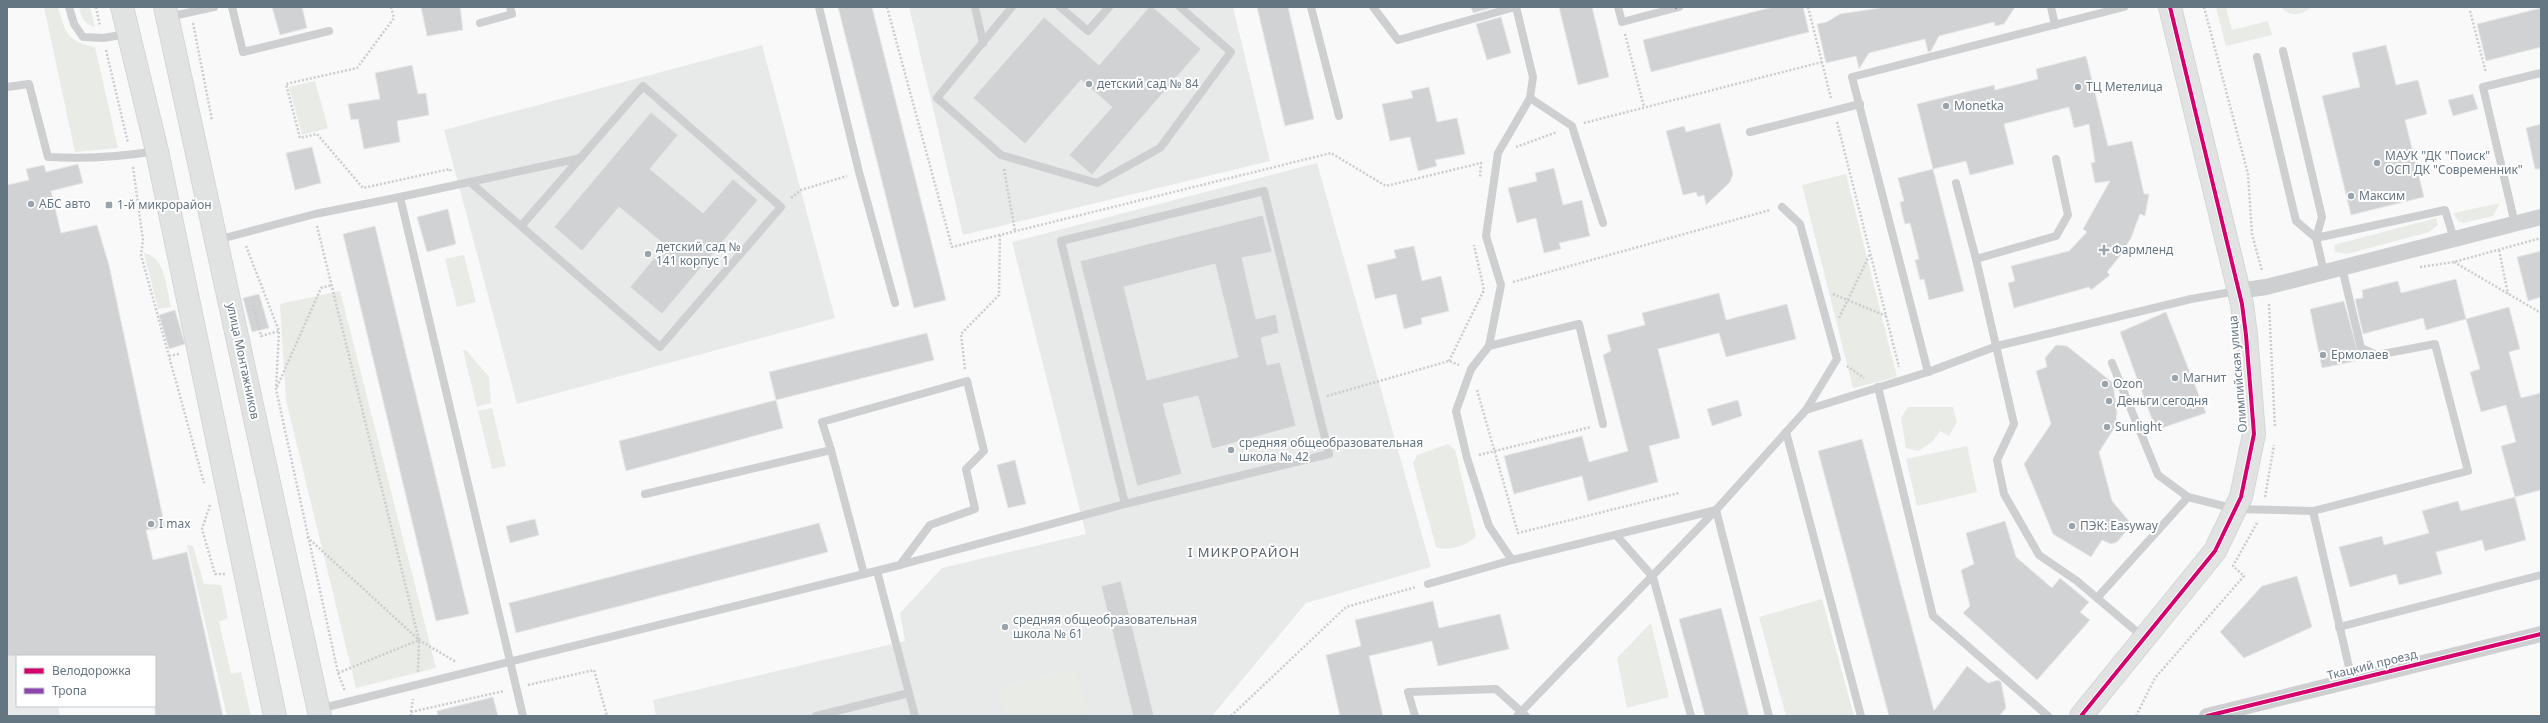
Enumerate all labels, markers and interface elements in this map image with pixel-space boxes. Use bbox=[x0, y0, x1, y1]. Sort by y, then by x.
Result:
place label: детский сад № 84 bbox=[1097, 75, 1199, 92]
place label: ТЦ Метелица bbox=[2086, 78, 2163, 95]
marker: детский сад № 84 bbox=[1084, 79, 1094, 89]
marker: ТЦ Метелица bbox=[2073, 82, 2083, 92]
place label: Monetka bbox=[1954, 97, 2004, 114]
marker: Monetka bbox=[1941, 101, 1951, 111]
place label: МАУК "ДК "Поиск" ОСП ДК "Современник" bbox=[2385, 147, 2523, 178]
marker: МАУК "ДК "Поиск" ОСП ДК "Современник" bbox=[2372, 158, 2382, 168]
place label: Максим bbox=[2359, 187, 2405, 204]
marker: Максим bbox=[2346, 191, 2356, 201]
place label: АБС авто bbox=[39, 195, 91, 212]
place label: 1-й микрорайон bbox=[117, 196, 212, 213]
marker: АБС авто bbox=[26, 199, 36, 209]
marker: 1-й микрорайон bbox=[104, 200, 114, 210]
place label: детский сад № 141 корпус 1 bbox=[656, 238, 741, 269]
place label: Фармленд bbox=[2112, 241, 2174, 258]
marker: Фармленд bbox=[2099, 245, 2109, 255]
marker: детский сад № 141 корпус 1 bbox=[643, 249, 653, 259]
street label: улица Монтажников bbox=[223, 301, 264, 421]
street label: Олимпийская улица bbox=[2224, 315, 2251, 433]
place label: Ермолаев bbox=[2331, 346, 2389, 363]
marker: Ермолаев bbox=[2318, 350, 2328, 360]
place label: Магнит bbox=[2183, 369, 2227, 386]
marker: Магнит bbox=[2170, 373, 2180, 383]
place label: Ozon bbox=[2113, 375, 2143, 392]
marker: Ozon bbox=[2100, 379, 2110, 389]
place label: Деньги сегодня bbox=[2117, 392, 2208, 409]
marker: Деньги сегодня bbox=[2104, 396, 2114, 406]
place label: Sunlight bbox=[2115, 418, 2162, 435]
marker: Sunlight bbox=[2102, 422, 2112, 432]
place label: средняя общеобразовательная школа № 42 bbox=[1239, 434, 1423, 465]
marker: средняя общеобразовательная школа № 42 bbox=[1226, 445, 1236, 455]
place label: I max bbox=[159, 515, 191, 532]
place label: ПЭК: Easyway bbox=[2080, 517, 2159, 534]
marker: I max bbox=[146, 519, 156, 529]
marker: ПЭК: Easyway bbox=[2067, 521, 2077, 531]
district label: I МИКРОРАЙОН bbox=[1188, 543, 1300, 561]
place label: средняя общеобразовательная школа № 61 bbox=[1013, 611, 1197, 642]
marker: средняя общеобразовательная школа № 61 bbox=[1000, 622, 1010, 632]
street label: Ткацкий проезд bbox=[2325, 645, 2419, 684]
legend bbox=[16, 655, 156, 707]
text: Велодорожка bbox=[52, 662, 131, 679]
text: Тропа bbox=[52, 682, 87, 699]

